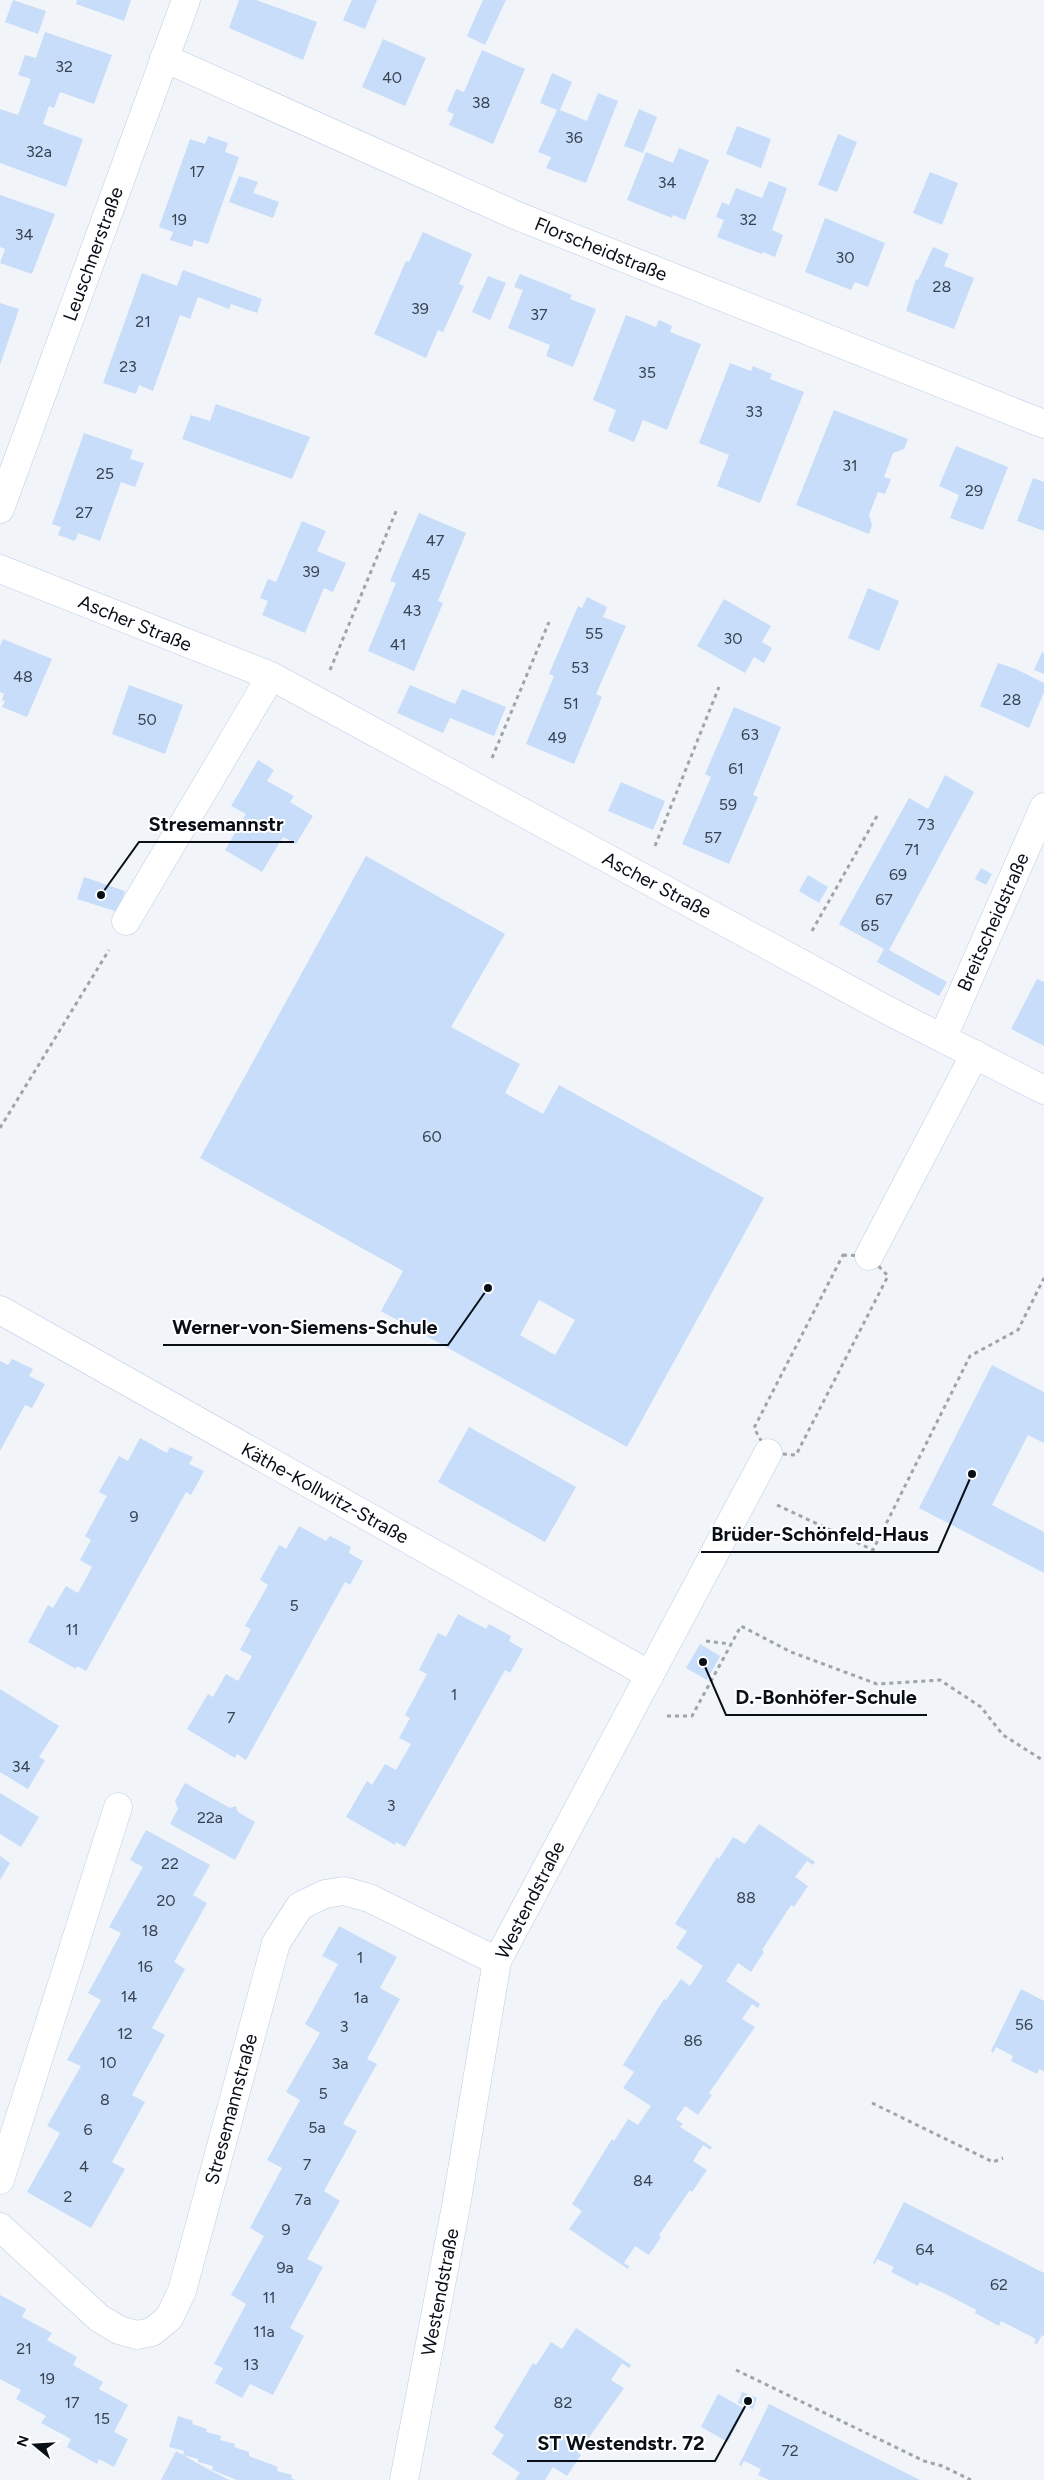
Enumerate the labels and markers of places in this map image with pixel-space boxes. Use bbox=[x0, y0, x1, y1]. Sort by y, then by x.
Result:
callout: Stresemannstr bbox=[139, 807, 294, 842]
callout: Werner-von-Siemens-Schule bbox=[163, 1310, 448, 1345]
callout: Brüder-Schönfeld-Haus bbox=[701, 1517, 938, 1552]
callout: D.-Bonhöfer-Schule bbox=[726, 1680, 927, 1715]
callout: ST Westendstr. 72 bbox=[527, 2426, 715, 2461]

